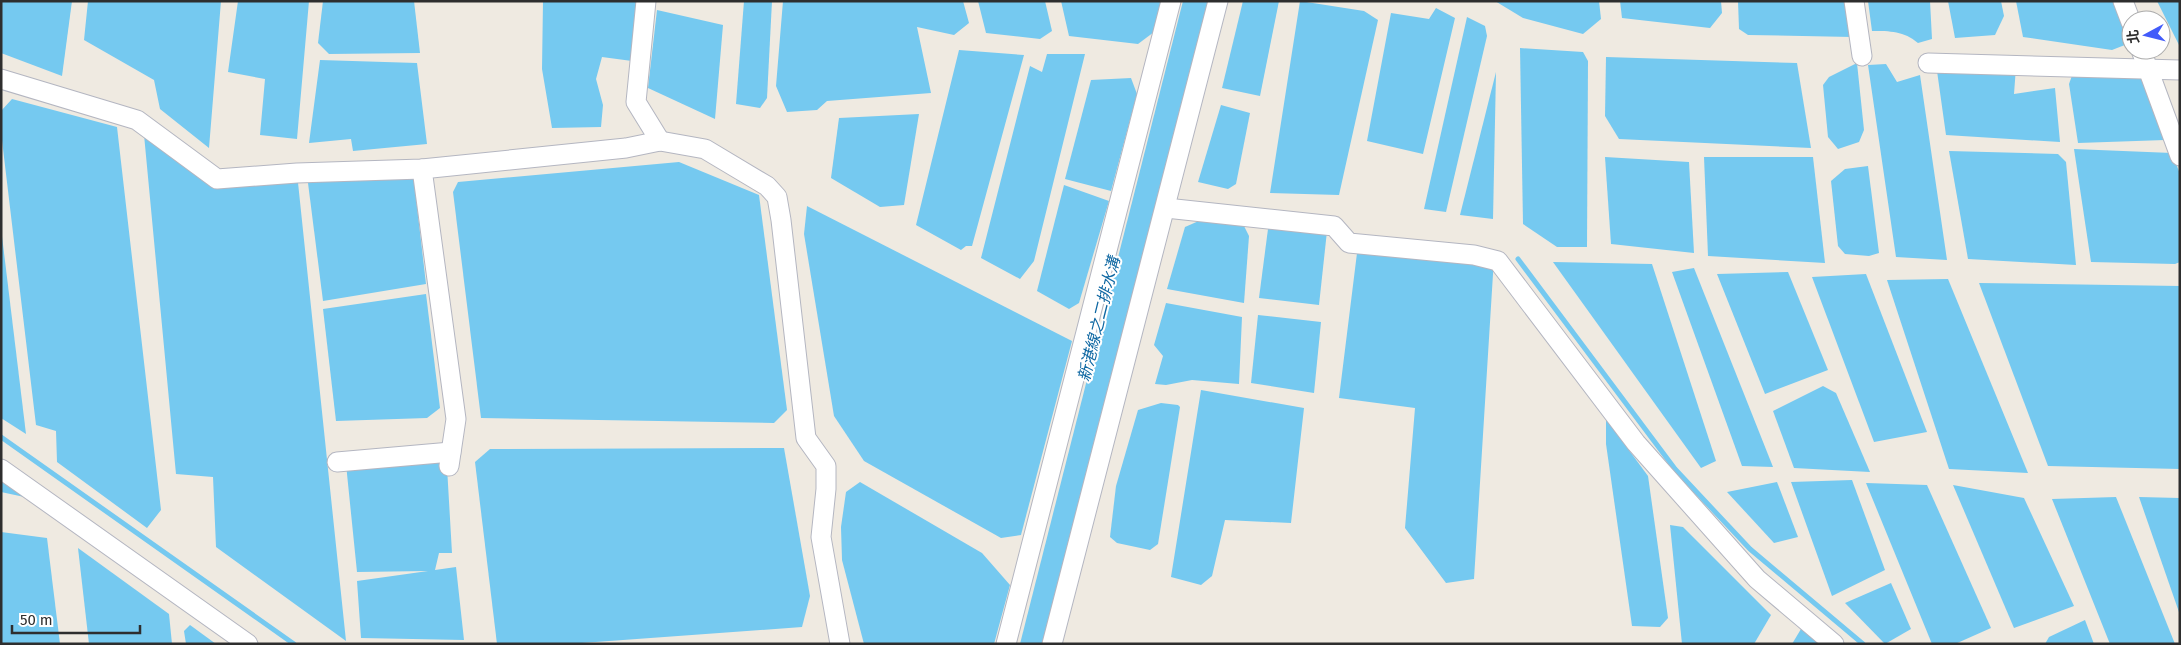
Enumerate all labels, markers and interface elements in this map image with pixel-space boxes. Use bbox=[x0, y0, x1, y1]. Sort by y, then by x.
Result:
north arrow bbox=[2121, 10, 2171, 60]
text: 北 bbox=[2124, 29, 2143, 45]
water label: 新港線之二排水溝 bbox=[1074, 253, 1124, 383]
scale bar bbox=[12, 602, 140, 634]
text: 50 m bbox=[20, 611, 53, 629]

